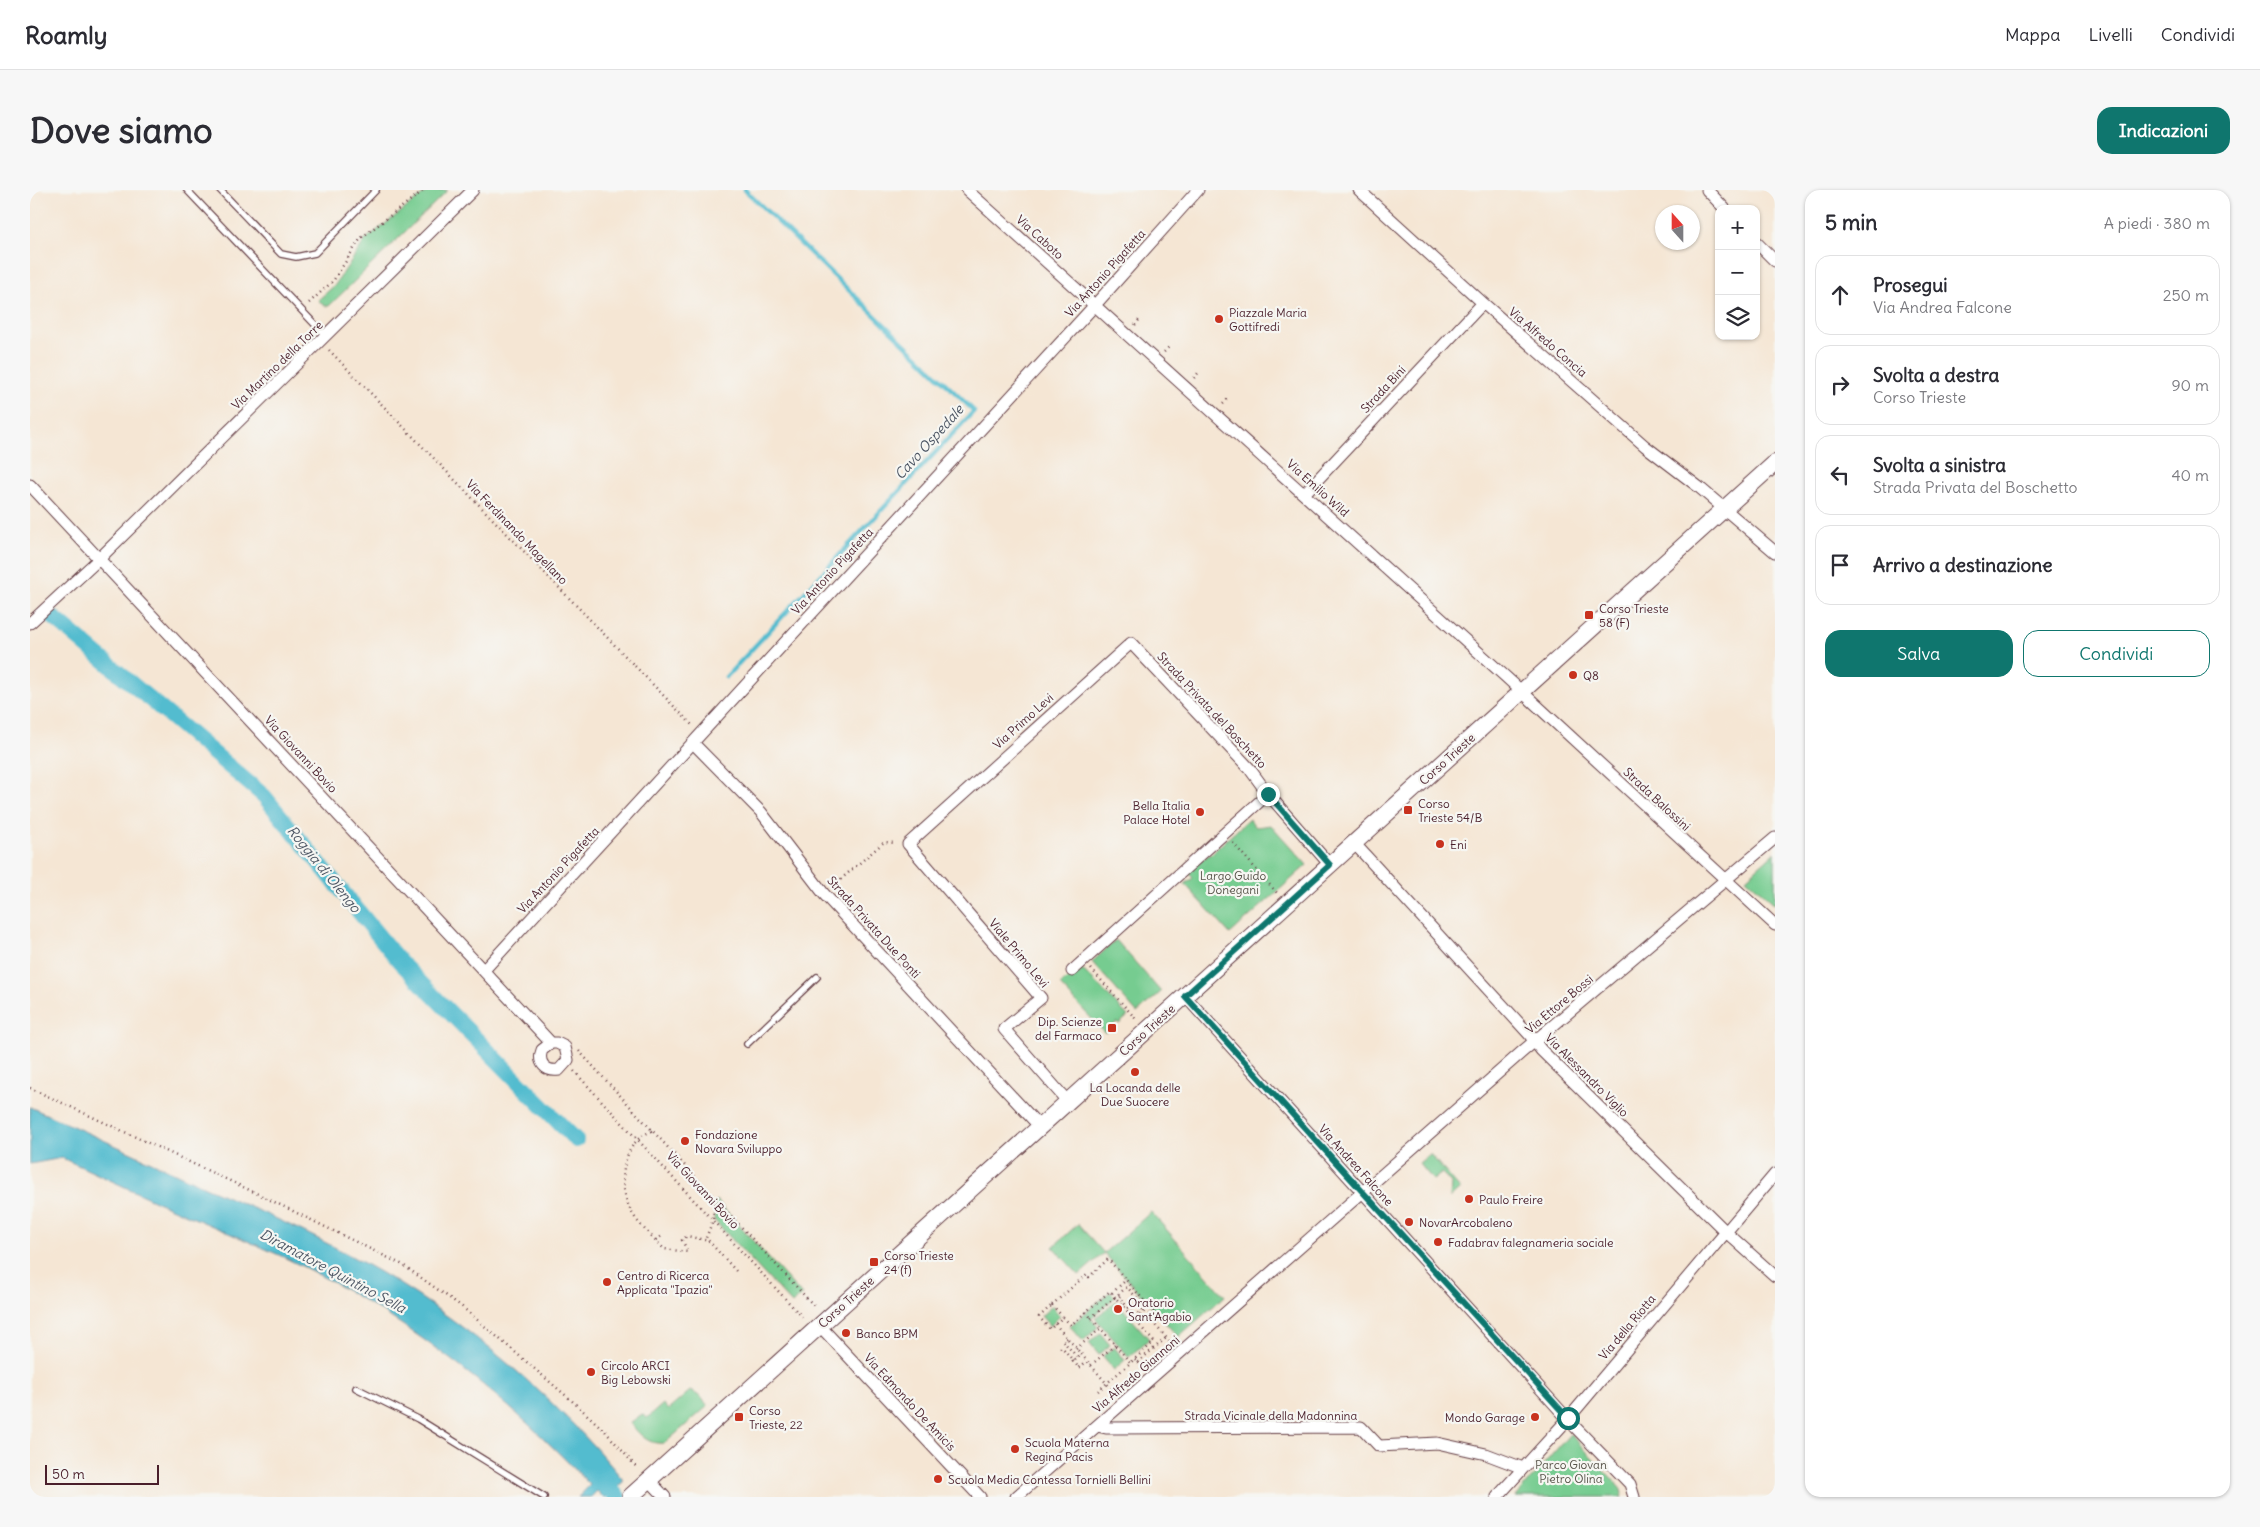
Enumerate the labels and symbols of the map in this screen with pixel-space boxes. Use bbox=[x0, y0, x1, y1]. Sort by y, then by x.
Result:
north arrow bbox=[1655, 205, 1700, 250]
street label: Via Caboto bbox=[1013, 212, 1067, 262]
street label: Via Antonio Pigafetta bbox=[1062, 226, 1148, 320]
street label: Via Alfredo Concia bbox=[1506, 304, 1590, 380]
place label: Piazzale Maria Gottifredi bbox=[1229, 305, 1307, 334]
marker: Piazzale Maria Gottifredi bbox=[1213, 313, 1225, 325]
street label: Via Martino della Torre bbox=[228, 317, 326, 413]
street label: Strada Bini bbox=[1357, 362, 1409, 416]
water label: Cavo Ospedale bbox=[891, 400, 968, 483]
street label: Via Emilio Wild bbox=[1284, 456, 1352, 520]
street label: Via Ferdinando Magellano bbox=[463, 476, 571, 588]
street label: Via Antonio Pigafetta bbox=[788, 524, 876, 617]
place label: Corso Trieste 58 (F) bbox=[1599, 601, 1669, 630]
marker: Corso Trieste 58 (F) bbox=[1583, 609, 1595, 621]
street label: Strada Privata del Boschetto bbox=[1154, 649, 1270, 771]
place label: Q8 bbox=[1583, 668, 1599, 683]
marker: Q8 bbox=[1567, 669, 1579, 681]
street label: Via Primo Levi bbox=[990, 690, 1056, 752]
street label: Via Giovanni Bovio bbox=[261, 712, 341, 796]
street label: Corso Trieste bbox=[1416, 730, 1478, 788]
street label: Strada Balossini bbox=[1620, 764, 1694, 834]
route end bbox=[1257, 783, 1280, 806]
place label: Corso Trieste 54/B bbox=[1418, 796, 1482, 825]
place label: Bella Italia Palace Hotel bbox=[1123, 798, 1190, 827]
marker: Corso Trieste 54/B bbox=[1402, 804, 1414, 816]
marker: Bella Italia Palace Hotel bbox=[1194, 806, 1206, 818]
water label: Roggia di Olengo bbox=[283, 822, 365, 917]
street label: Via Antonio Pigafetta bbox=[514, 823, 602, 916]
place label: Eni bbox=[1450, 837, 1467, 852]
marker: Eni bbox=[1434, 838, 1446, 850]
park label: Largo Guido Donegani bbox=[1200, 868, 1267, 897]
street label: Strada Privata Due Ponti bbox=[824, 873, 924, 981]
street label: Viale Primo Levi bbox=[986, 916, 1052, 990]
street label: Via Ettore Bossi bbox=[1522, 971, 1596, 1037]
street label: Corso Trieste bbox=[1116, 1001, 1178, 1059]
place label: Dip. Scienze del Farmaco bbox=[1035, 1014, 1102, 1043]
marker: Dip. Scienze del Farmaco bbox=[1106, 1022, 1118, 1034]
street label: Via Alessandro Viglio bbox=[1542, 1030, 1632, 1120]
marker: La Locanda delle Due Suocere bbox=[1129, 1066, 1141, 1078]
place label: La Locanda delle Due Suocere bbox=[1089, 1080, 1181, 1109]
street label: Via Andrea Falcone bbox=[1316, 1121, 1396, 1209]
place label: Fondazione Novara Sviluppo bbox=[695, 1127, 782, 1156]
marker: Fondazione Novara Sviluppo bbox=[679, 1135, 691, 1147]
street label: Via Giovanni Bovio bbox=[663, 1148, 743, 1232]
place label: Paulo Freire bbox=[1479, 1192, 1543, 1207]
marker: Paulo Freire bbox=[1463, 1193, 1475, 1205]
place label: NovarArcobaleno bbox=[1419, 1215, 1513, 1230]
marker: NovarArcobaleno bbox=[1403, 1216, 1415, 1228]
water label: Diramatore Quintino Sella bbox=[257, 1225, 410, 1318]
place label: Fadabrav falegnameria sociale bbox=[1448, 1235, 1613, 1250]
marker: Fadabrav falegnameria sociale bbox=[1432, 1236, 1444, 1248]
place label: Corso Trieste 24 (f) bbox=[884, 1248, 954, 1277]
marker: Corso Trieste 24 (f) bbox=[868, 1256, 880, 1268]
place label: Centro di Ricerca Applicata "Ipazia" bbox=[617, 1268, 713, 1297]
street label: Corso Trieste bbox=[815, 1273, 877, 1331]
marker: Centro di Ricerca Applicata "Ipazia" bbox=[601, 1276, 613, 1288]
street label: Via della Riotta bbox=[1595, 1291, 1659, 1363]
place label: Oratorio Sant'Agabio bbox=[1128, 1295, 1192, 1324]
marker: Oratorio Sant'Agabio bbox=[1112, 1303, 1124, 1315]
place label: Banco BPM bbox=[856, 1326, 918, 1341]
marker: Banco BPM bbox=[840, 1327, 852, 1339]
street label: Via Alfredo Giannoni bbox=[1089, 1332, 1183, 1416]
street label: Via Edmondo De Amicis bbox=[861, 1350, 959, 1454]
place label: Circolo ARCI Big Lebowski bbox=[601, 1358, 671, 1387]
marker: Circolo ARCI Big Lebowski bbox=[585, 1366, 597, 1378]
place label: Corso Trieste, 22 bbox=[749, 1403, 803, 1432]
route start bbox=[1557, 1407, 1580, 1430]
street label: Strada Vicinale della Madonnina bbox=[1185, 1408, 1358, 1423]
place label: Mondo Garage bbox=[1445, 1410, 1525, 1425]
marker: Corso Trieste, 22 bbox=[733, 1411, 745, 1423]
marker: Mondo Garage bbox=[1529, 1411, 1541, 1423]
place label: Scuola Materna Regina Pacis bbox=[1025, 1435, 1110, 1464]
marker: Scuola Materna Regina Pacis bbox=[1009, 1443, 1021, 1455]
park label: Parco Giovan Pietro Olina bbox=[1535, 1457, 1607, 1486]
scale bar bbox=[45, 1462, 159, 1485]
place label: Scuola Media Contessa Tornielli Bellini bbox=[948, 1472, 1151, 1487]
marker: Scuola Media Contessa Tornielli Bellini bbox=[932, 1473, 944, 1485]

